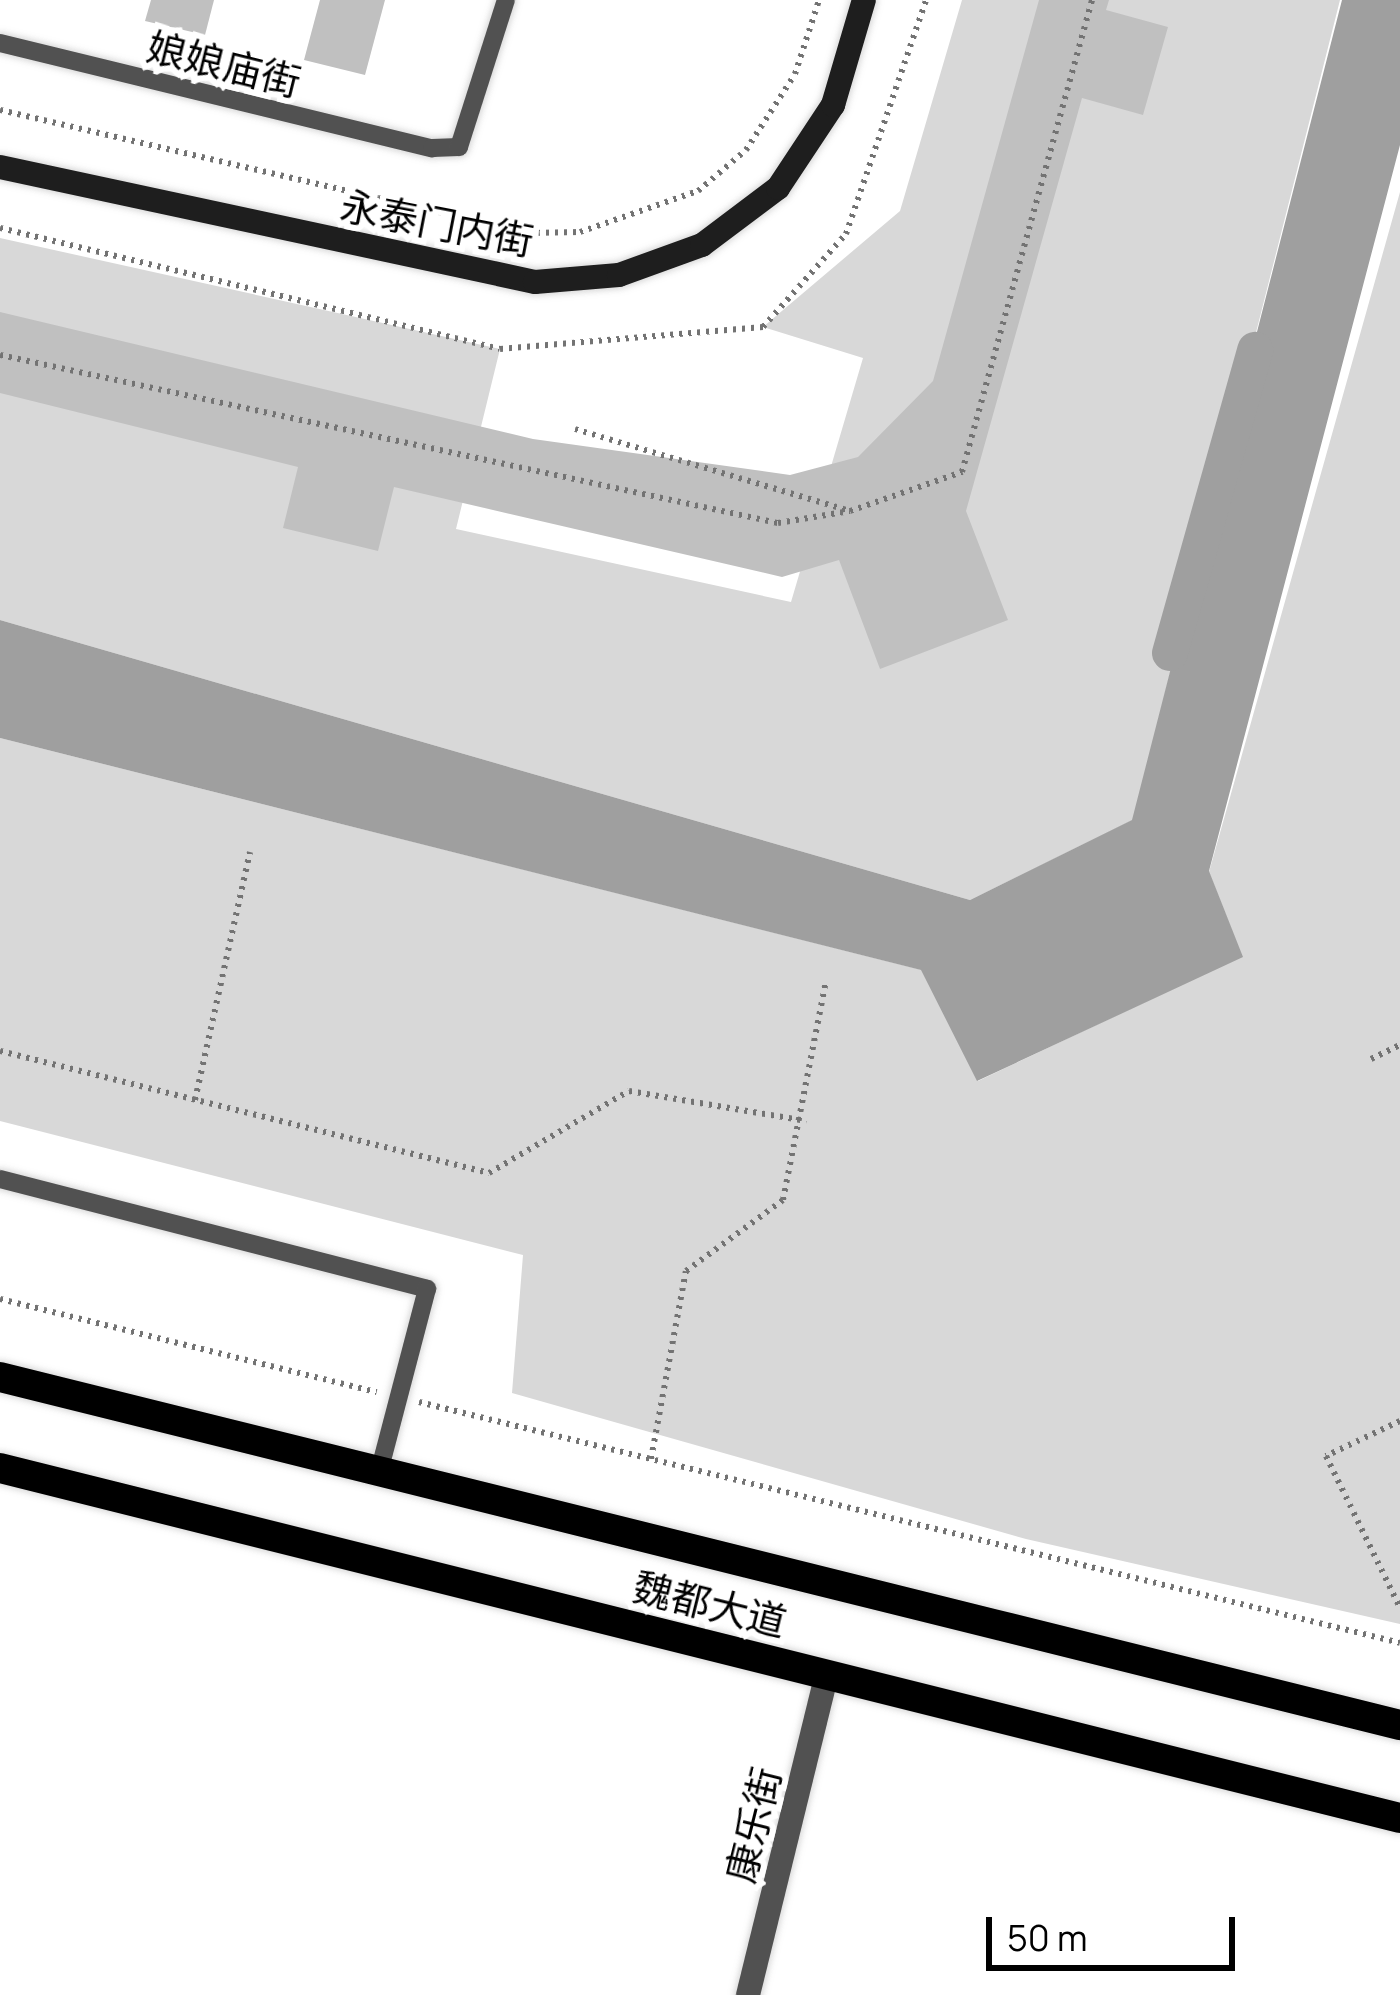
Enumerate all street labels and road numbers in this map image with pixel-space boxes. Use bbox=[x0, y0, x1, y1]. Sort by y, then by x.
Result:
street label: 娘娘庙街 bbox=[143, 22, 305, 106]
street label: 永泰门内街 bbox=[337, 181, 537, 265]
street label: 魏都大道 bbox=[629, 1562, 791, 1646]
street label: 康乐街 bbox=[716, 1763, 790, 1887]

